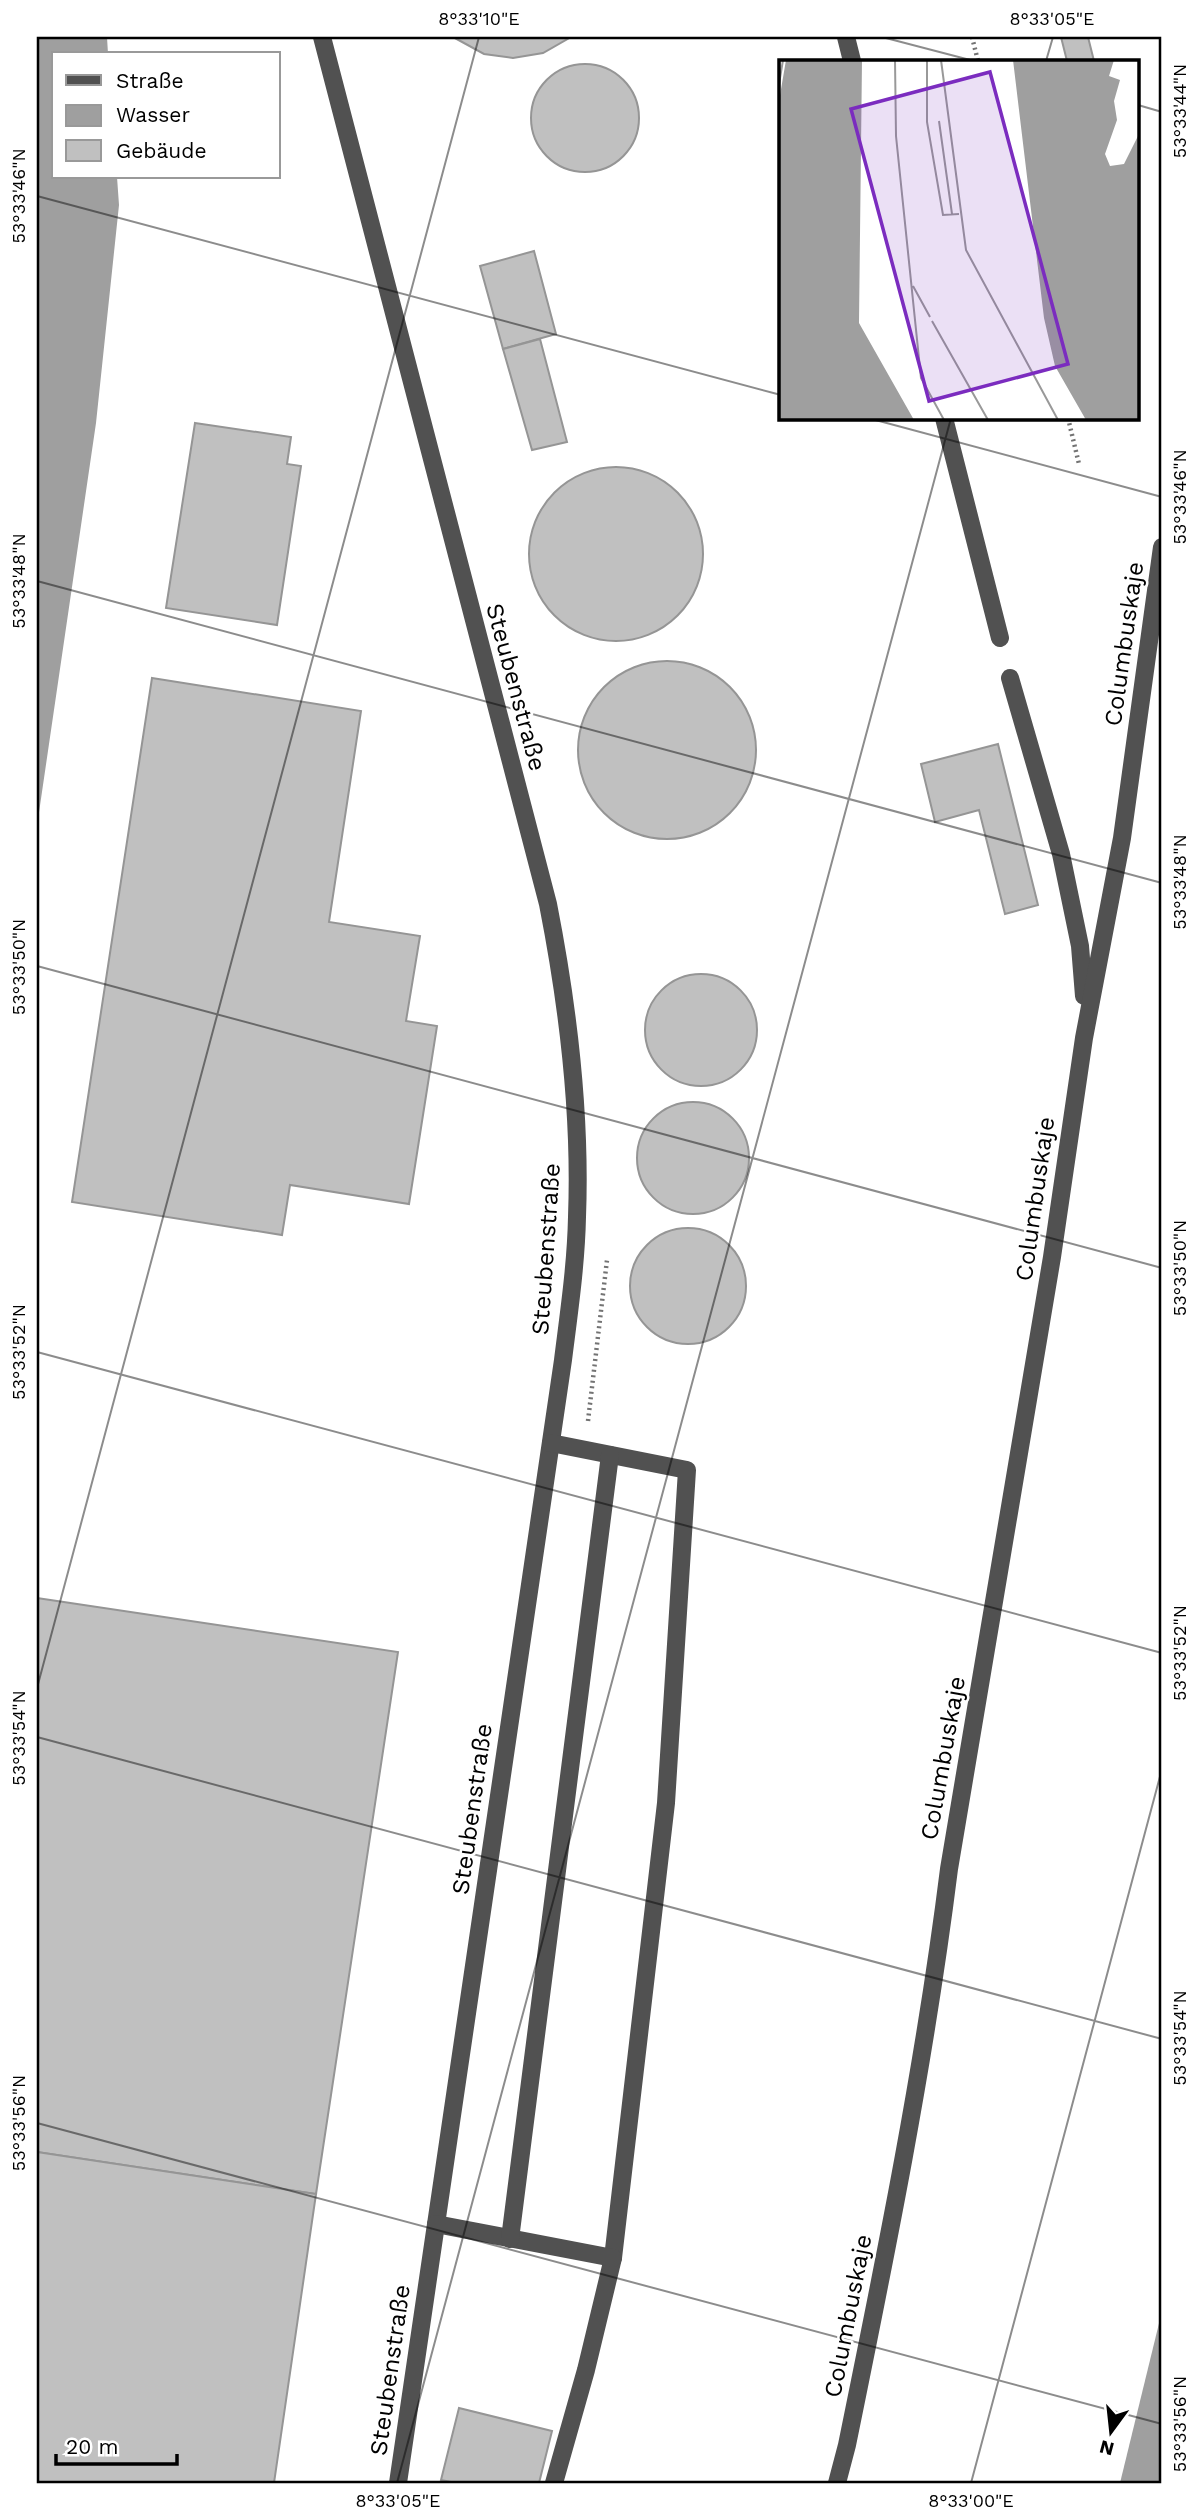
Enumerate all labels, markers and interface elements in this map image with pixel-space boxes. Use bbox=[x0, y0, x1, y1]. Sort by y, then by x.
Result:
text: 8°33'10"E bbox=[438, 8, 520, 29]
text: 8°33'05"E bbox=[1010, 8, 1094, 29]
legend bbox=[52, 52, 280, 178]
inset map bbox=[779, 60, 1140, 420]
text: 53°33'44"N bbox=[1169, 64, 1190, 158]
text: Straße bbox=[116, 68, 184, 93]
text: Wasser bbox=[116, 102, 190, 127]
text: Gebäude bbox=[116, 138, 207, 163]
text: 53°33'46"N bbox=[8, 148, 29, 244]
text: 53°33'46"N bbox=[1169, 449, 1190, 545]
text: 53°33'48"N bbox=[8, 533, 29, 629]
street label: Columbuskaje bbox=[1099, 560, 1149, 728]
street label: Steubenstraße bbox=[480, 600, 552, 774]
text: 53°33'48"N bbox=[1169, 834, 1190, 930]
text: 53°33'50"N bbox=[8, 919, 29, 1015]
street label: Columbuskaje bbox=[1010, 1115, 1060, 1283]
street label: Steubenstraße bbox=[526, 1162, 566, 1336]
text: 53°33'50"N bbox=[1169, 1220, 1190, 1316]
text: 53°33'52"N bbox=[8, 1304, 29, 1400]
text: 53°33'52"N bbox=[1169, 1605, 1190, 1701]
street label: Columbuskaje bbox=[915, 1674, 971, 1842]
text: 53°33'54"N bbox=[8, 1690, 29, 1786]
street label: Steubenstraße bbox=[446, 1722, 498, 1896]
text: 53°33'54"N bbox=[1169, 1990, 1190, 2086]
text: 53°33'56"N bbox=[8, 2075, 29, 2171]
street label: Columbuskaje bbox=[818, 2232, 878, 2400]
street label: Steubenstraße bbox=[364, 2283, 416, 2457]
text: 53°33'56"N bbox=[1169, 2376, 1190, 2472]
north arrow bbox=[1076, 2398, 1146, 2468]
scale bar bbox=[56, 2422, 177, 2466]
text: 20 m bbox=[66, 2434, 118, 2459]
text: N bbox=[1097, 2435, 1117, 2461]
text: 8°33'05"E bbox=[356, 2490, 440, 2511]
text: 8°33'00"E bbox=[928, 2490, 1014, 2511]

